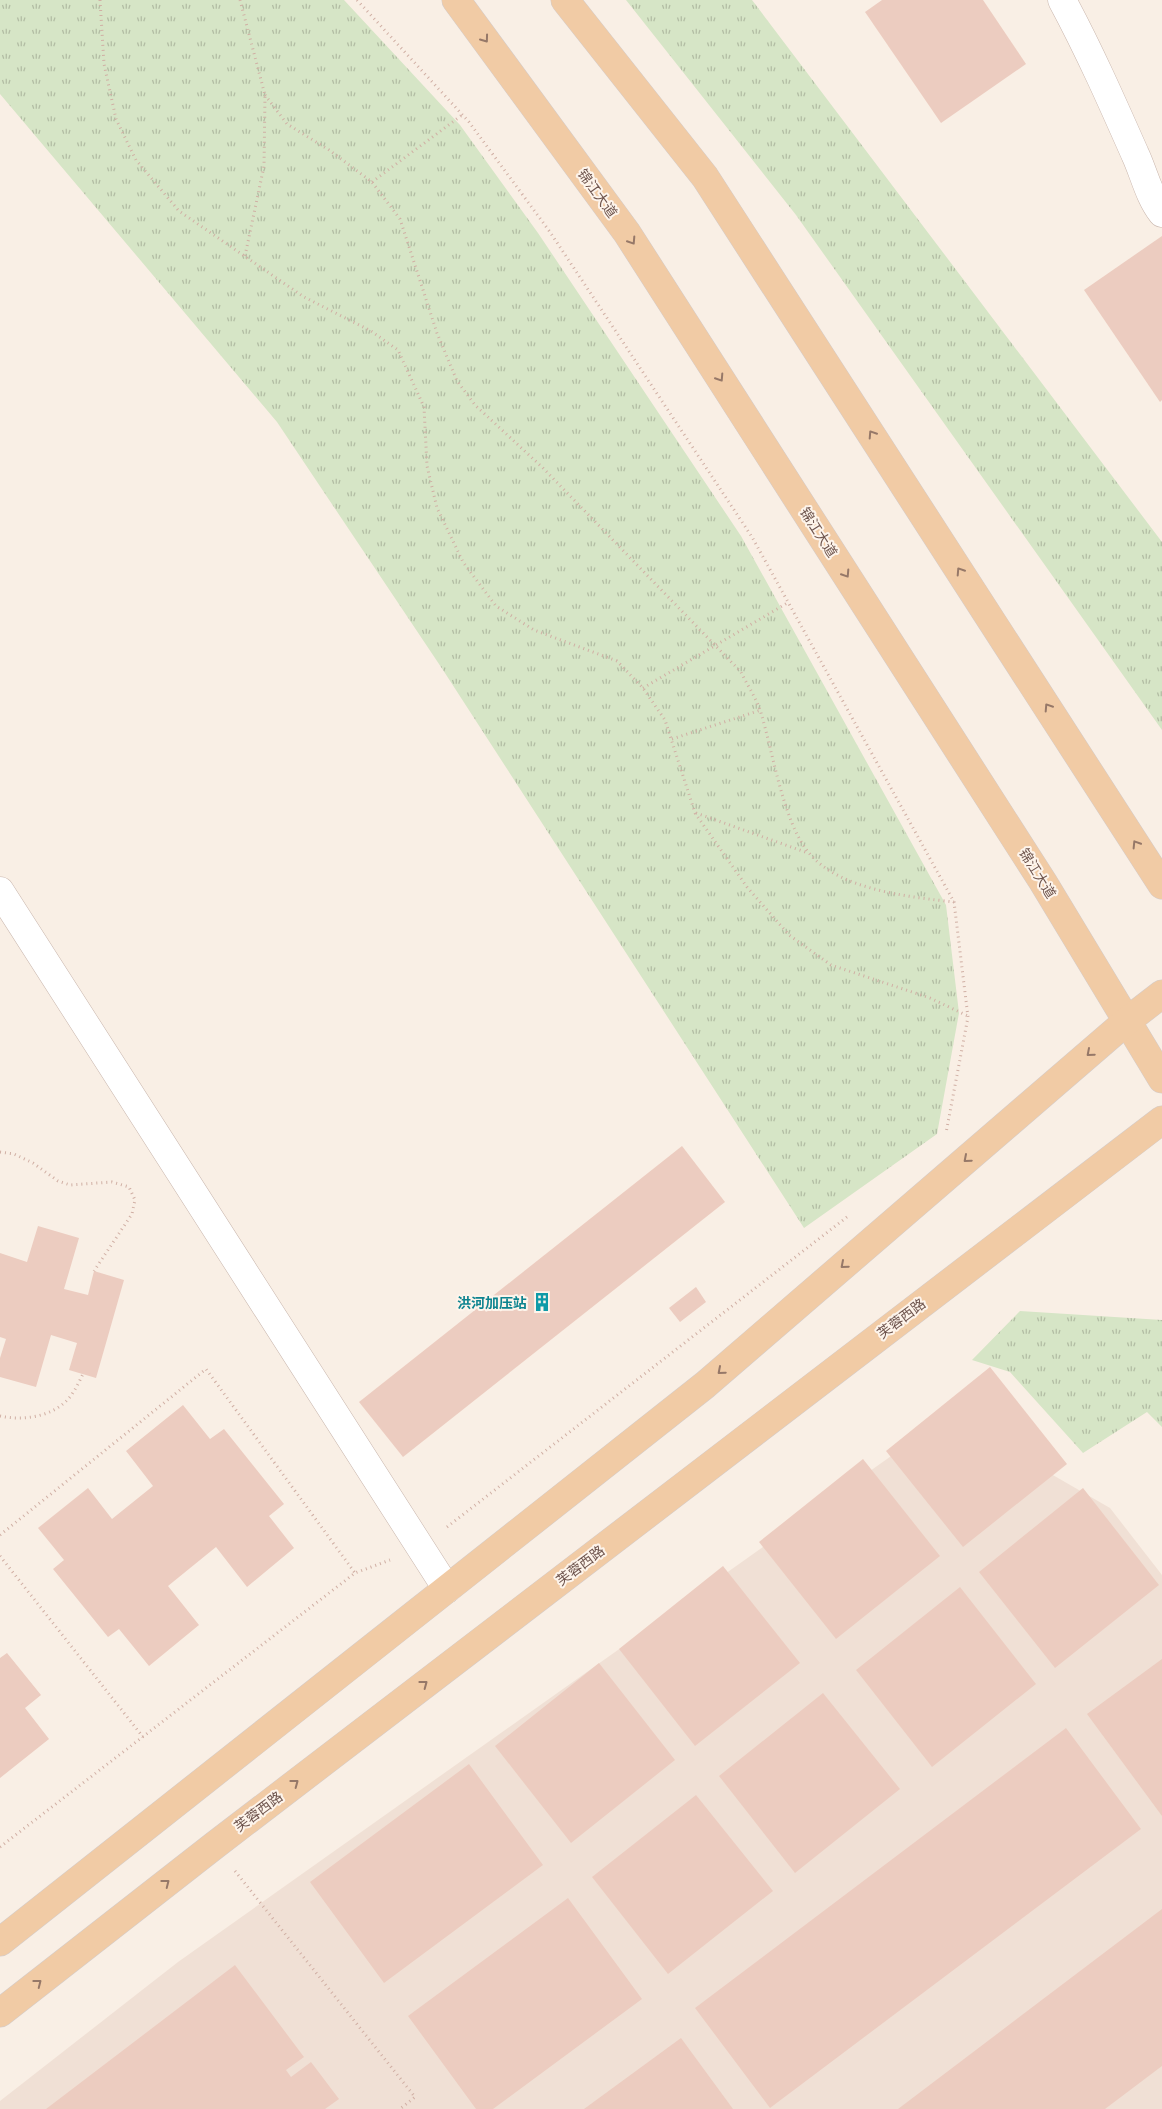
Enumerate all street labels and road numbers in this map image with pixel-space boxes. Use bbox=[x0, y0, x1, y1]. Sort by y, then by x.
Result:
street label: 锦江大道 bbox=[574, 165, 622, 221]
street label: 锦江大道 bbox=[796, 503, 842, 561]
street label: 锦江大道 bbox=[1015, 844, 1061, 902]
street label: 芙蓉西路 bbox=[873, 1294, 929, 1342]
street label: 芙蓉西路 bbox=[552, 1541, 608, 1589]
street label: 芙蓉西路 bbox=[230, 1787, 286, 1835]

